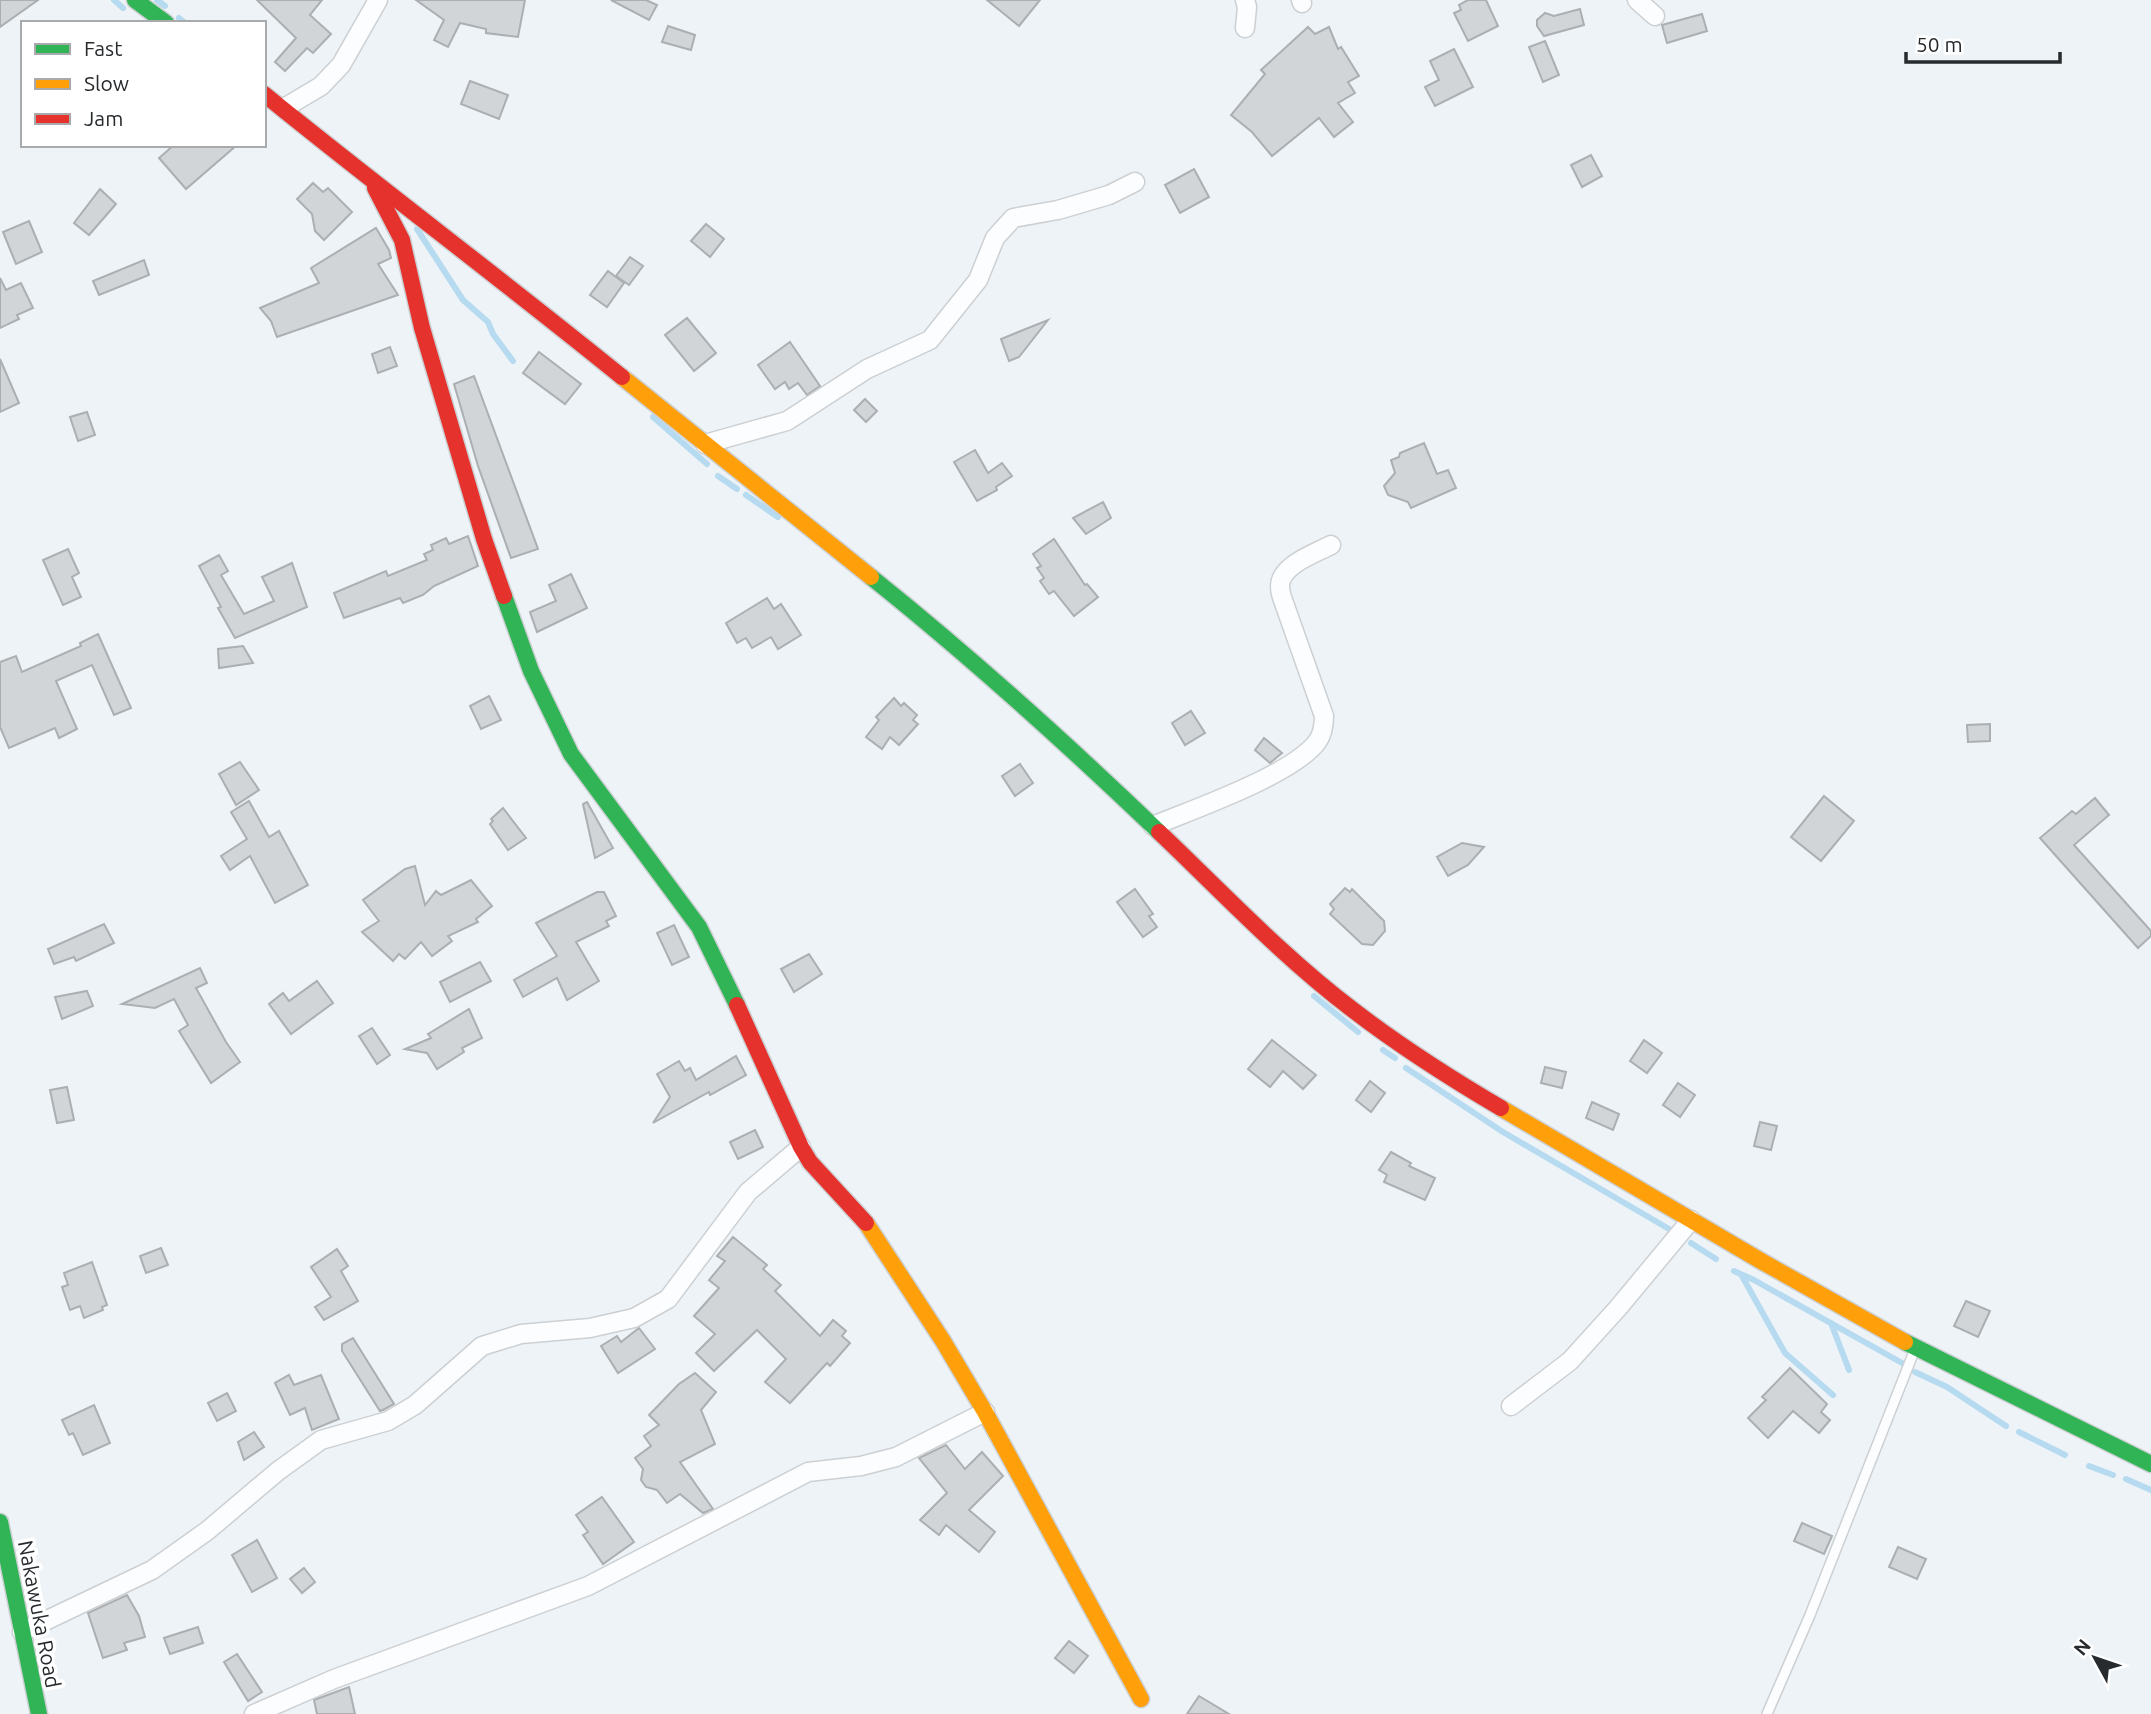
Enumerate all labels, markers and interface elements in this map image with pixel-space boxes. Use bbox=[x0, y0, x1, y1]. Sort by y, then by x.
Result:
legend bbox=[21, 21, 266, 147]
scale bar bbox=[1906, 21, 2060, 65]
text: 50 m bbox=[1916, 32, 1963, 56]
text: Fast bbox=[84, 36, 122, 60]
text: Slow bbox=[84, 71, 129, 95]
text: Jam bbox=[84, 106, 123, 130]
street label: Nakawuka Road bbox=[14, 1538, 66, 1690]
north arrow bbox=[2060, 1623, 2130, 1693]
text: N bbox=[2069, 1635, 2095, 1660]

